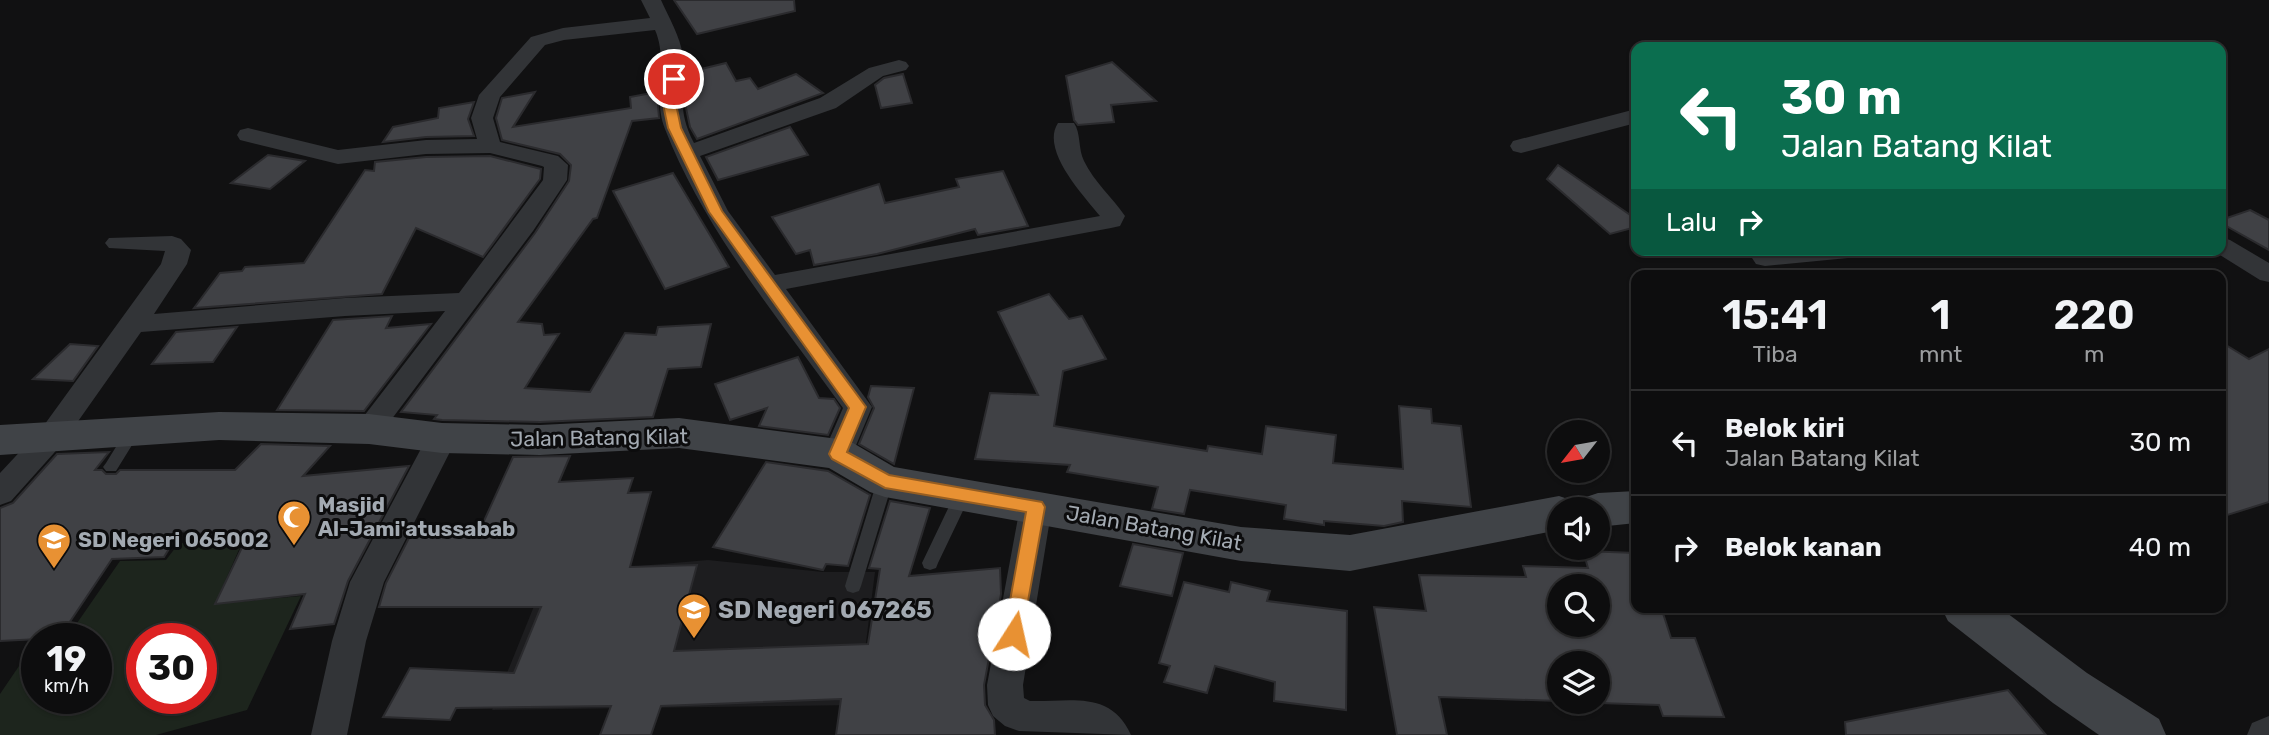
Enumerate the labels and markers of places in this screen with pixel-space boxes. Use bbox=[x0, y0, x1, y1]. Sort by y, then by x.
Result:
pin bbox=[644, 49, 704, 109]
place label: Masjid Al-Jami'atussabab bbox=[318, 492, 515, 541]
mosque icon: Masjid Al-Jami'atussabab bbox=[275, 498, 313, 547]
school or university icon: SD Negeri 065002 bbox=[35, 521, 73, 570]
place label: SD Negeri 065002 bbox=[78, 527, 269, 552]
school or university icon: SD Negeri 067265 bbox=[675, 591, 713, 640]
place label: SD Negeri 067265 bbox=[718, 596, 932, 624]

